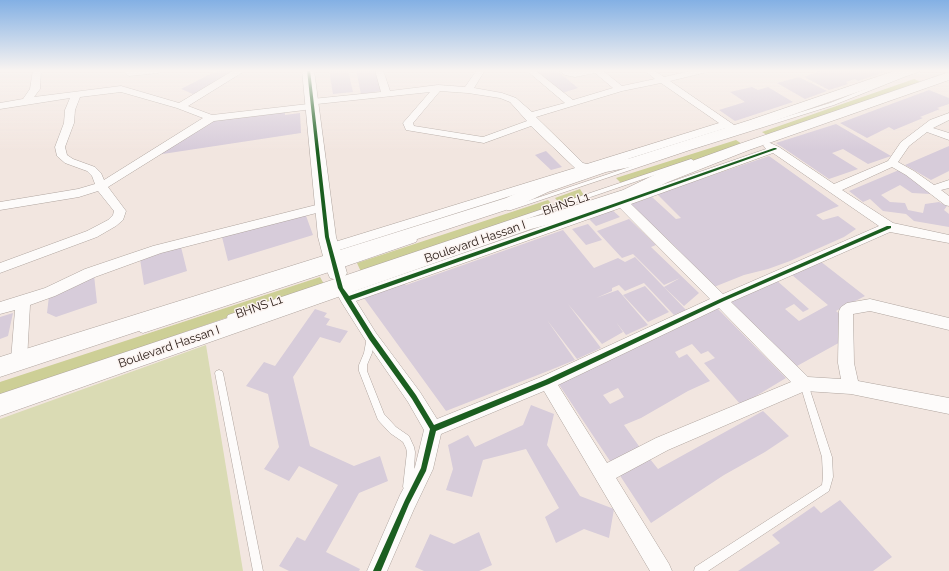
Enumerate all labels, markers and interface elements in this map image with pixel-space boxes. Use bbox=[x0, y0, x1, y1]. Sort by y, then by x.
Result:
street label: BHNS L1 bbox=[541, 189, 591, 219]
street label: Boulevard Hassan I bbox=[422, 218, 528, 266]
street label: BHNS L1 bbox=[234, 292, 284, 322]
street label: Boulevard Hassan I bbox=[116, 323, 222, 371]

